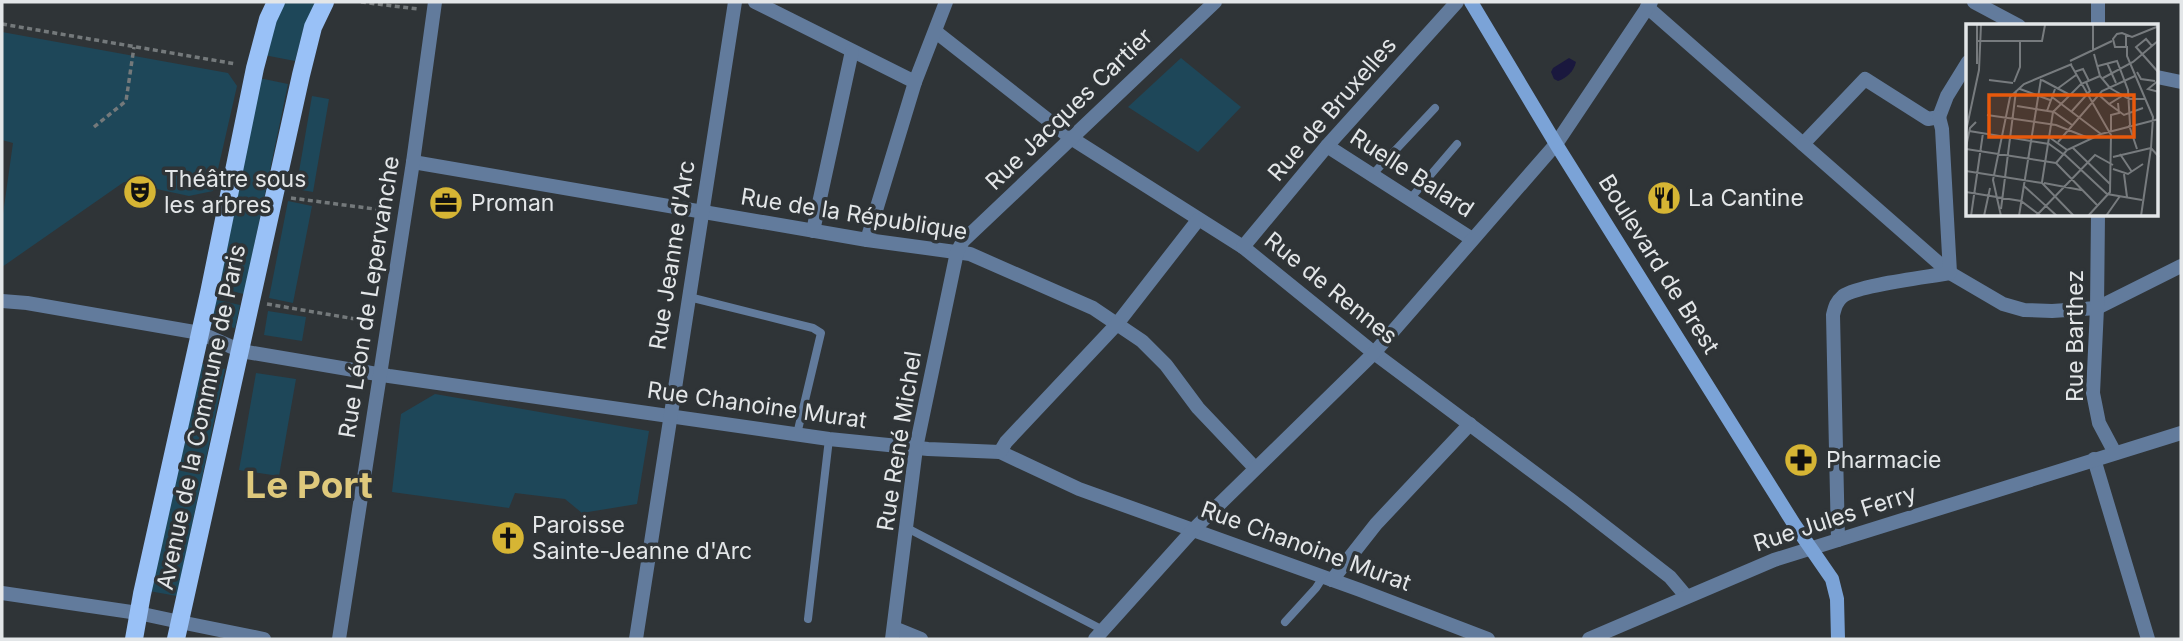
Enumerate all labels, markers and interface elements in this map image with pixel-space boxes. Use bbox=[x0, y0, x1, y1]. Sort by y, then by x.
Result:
street label: Rue Jacques Cartier bbox=[980, 22, 1158, 196]
inset map bbox=[1966, 24, 2158, 217]
street label: Rue de Bruxelles bbox=[1262, 31, 1402, 187]
street label: Ruelle Balard bbox=[1345, 123, 1479, 223]
street label: Rue Léon de Lepervanche bbox=[333, 154, 405, 440]
street label: Rue Jeanne d'Arc bbox=[643, 158, 701, 352]
place label: Théâtre sous les arbres bbox=[164, 165, 306, 219]
street label: Boulevard de Brest bbox=[1593, 169, 1726, 359]
theatre icon: Théâtre sous les arbres bbox=[121, 173, 159, 211]
restaurant icon: La Cantine bbox=[1645, 179, 1683, 217]
street label: Rue de la République bbox=[739, 182, 969, 246]
office icon: Proman bbox=[427, 184, 465, 222]
place label: La Cantine bbox=[1688, 184, 1804, 212]
place label: Proman bbox=[471, 189, 554, 217]
street label: Rue de Rennes bbox=[1259, 226, 1403, 350]
street label: Avenue de la Commune de Paris bbox=[151, 242, 251, 592]
street label: Rue Barthez bbox=[2061, 270, 2089, 402]
street label: Rue René Michel bbox=[871, 349, 927, 533]
street label: Rue Chanoine Murat bbox=[645, 376, 869, 434]
pharmacy icon: Pharmacie bbox=[1782, 441, 1820, 479]
place label: Pharmacie bbox=[1826, 446, 1941, 474]
district label: Le Port bbox=[245, 462, 373, 507]
street label: Rue Jules Ferry bbox=[1750, 478, 1920, 558]
street label: Rue Chanoine Murat bbox=[1197, 495, 1415, 597]
place label: Paroisse Sainte-Jeanne d'Arc bbox=[532, 511, 752, 565]
church icon: Paroisse Sainte-Jeanne d'Arc bbox=[489, 519, 527, 557]

